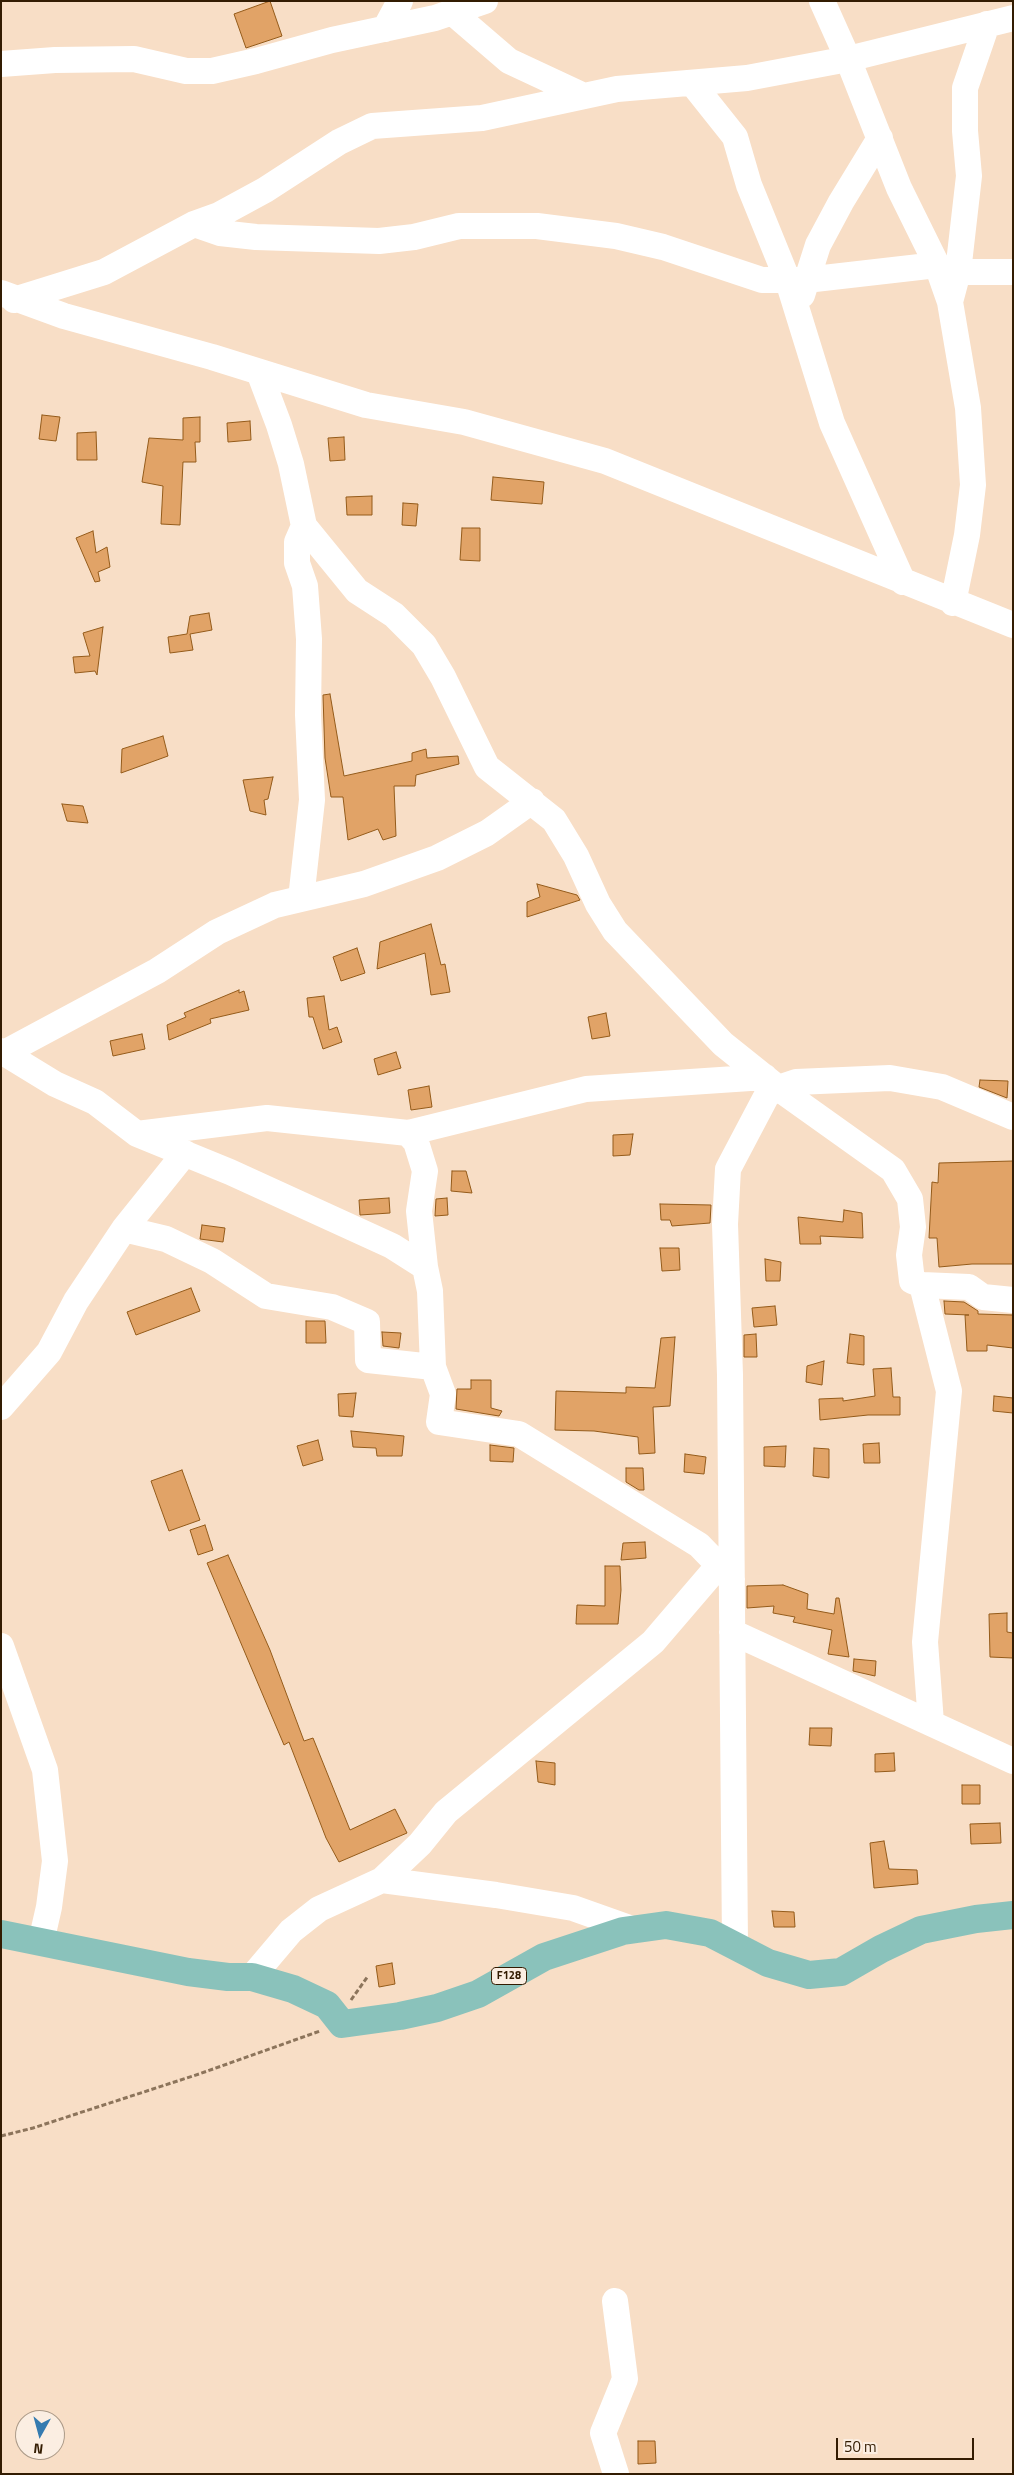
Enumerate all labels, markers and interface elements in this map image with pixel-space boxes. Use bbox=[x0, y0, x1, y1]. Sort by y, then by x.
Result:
road number: F128 bbox=[492, 1968, 526, 1984]
north arrow bbox=[15, 2410, 65, 2460]
scale bar bbox=[839, 2428, 976, 2460]
text: 50 m bbox=[844, 2435, 877, 2458]
text: N bbox=[32, 2438, 44, 2460]

